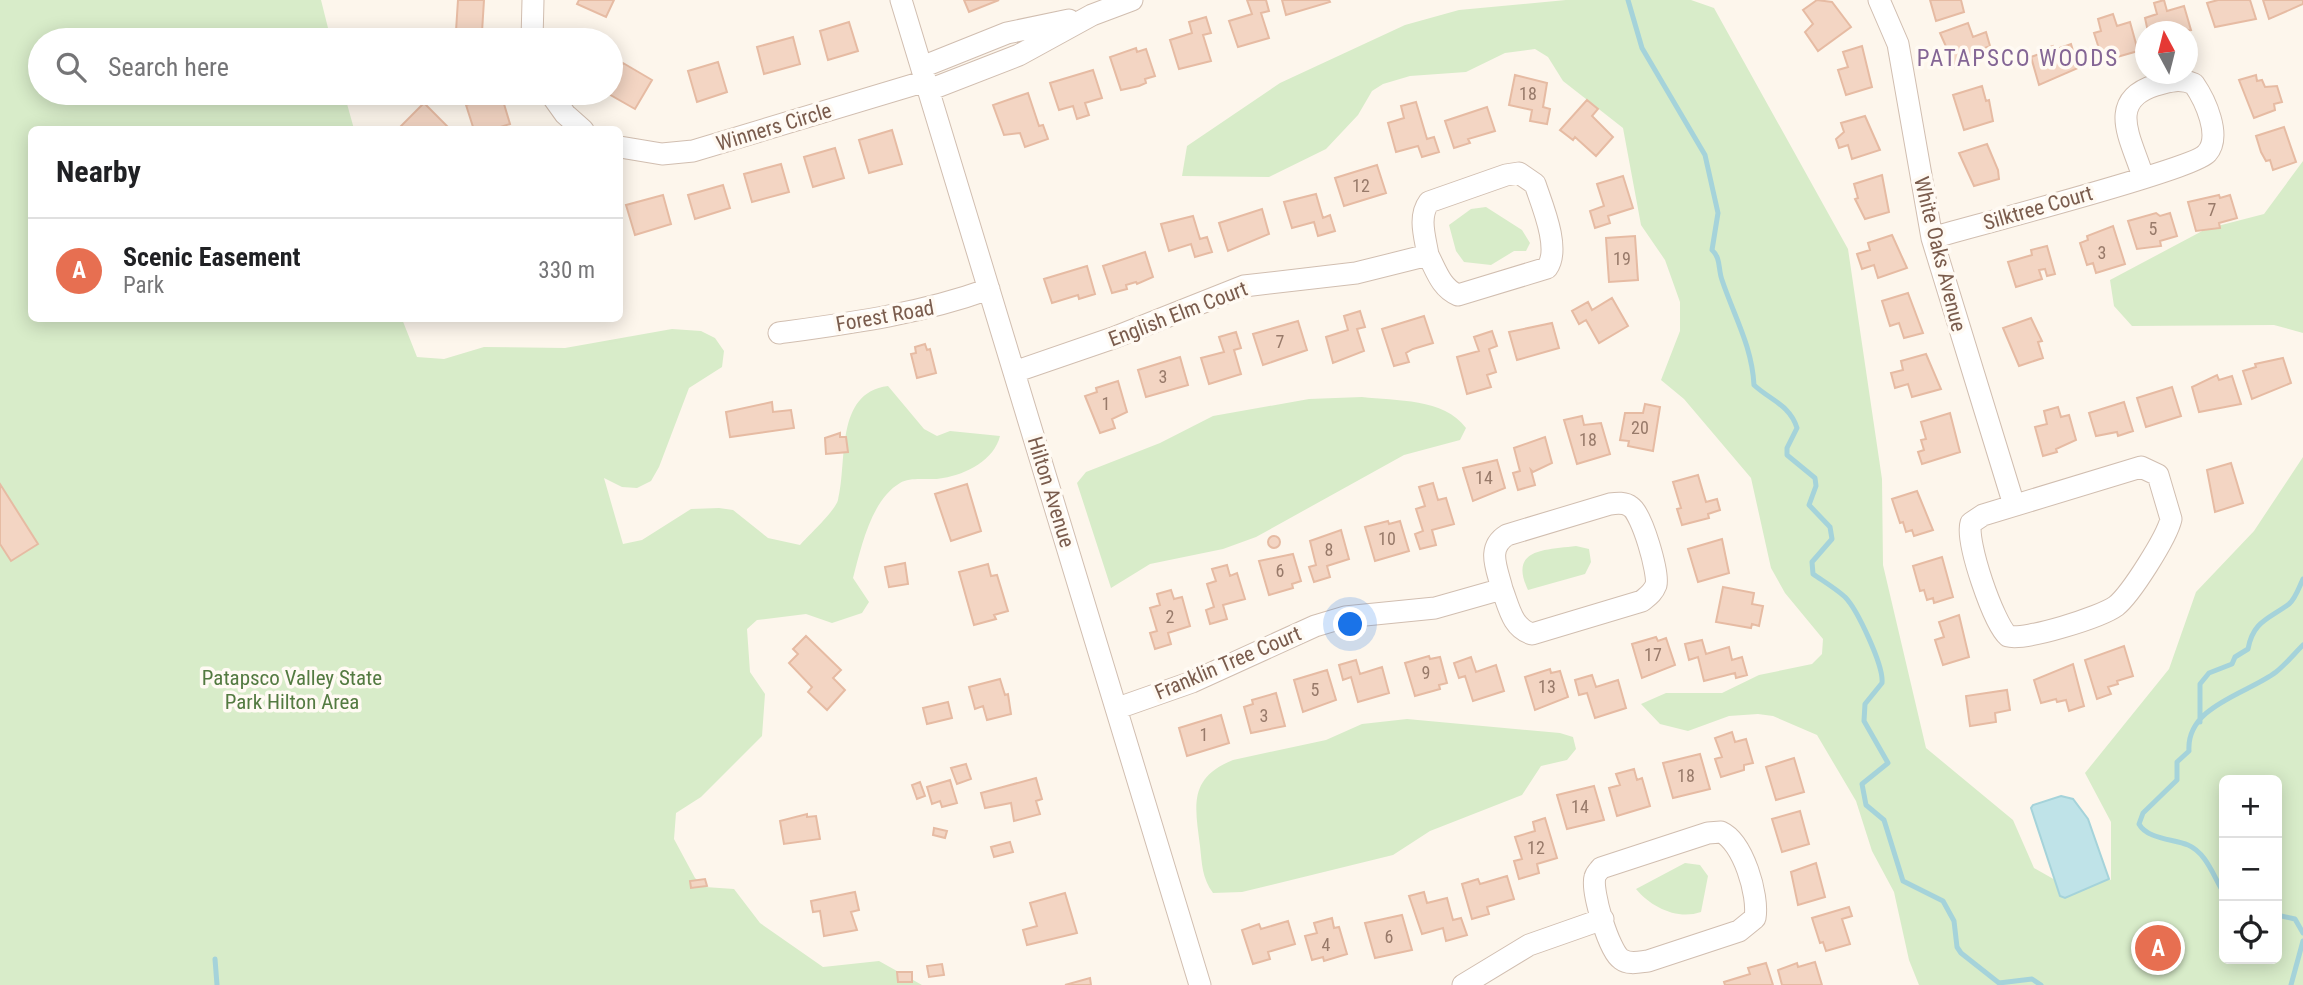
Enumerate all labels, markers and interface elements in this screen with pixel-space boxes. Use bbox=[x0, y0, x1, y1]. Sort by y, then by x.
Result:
north arrow bbox=[2135, 21, 2198, 84]
search box bbox=[28, 28, 623, 105]
district label: PATAPSCO WOODS bbox=[1917, 45, 2119, 72]
icon: search bbox=[52, 48, 90, 86]
text: Search here bbox=[108, 52, 229, 82]
house number: 18 bbox=[1519, 83, 1537, 104]
street label: Winners Circle bbox=[714, 98, 835, 156]
text: Nearby bbox=[56, 154, 141, 189]
street label: White Oaks Avenue bbox=[1909, 174, 1971, 334]
house number: 12 bbox=[1352, 175, 1370, 196]
street label: Silktree Court bbox=[1981, 181, 2095, 235]
house number: 7 bbox=[2208, 199, 2217, 220]
house number: 5 bbox=[2149, 218, 2158, 239]
text: Scenic Easement bbox=[123, 242, 300, 272]
house number: 3 bbox=[2098, 242, 2106, 263]
house number: 19 bbox=[1613, 248, 1631, 269]
text: A bbox=[72, 257, 86, 284]
text: 330 m bbox=[538, 257, 595, 284]
text: Park bbox=[123, 272, 164, 299]
street label: English Elm Court bbox=[1105, 276, 1251, 352]
street label: Forest Road bbox=[834, 296, 936, 336]
house number: 7 bbox=[1276, 331, 1285, 352]
house number: 3 bbox=[1159, 366, 1167, 387]
house number: 1 bbox=[1102, 393, 1110, 414]
house number: 20 bbox=[1631, 417, 1649, 438]
house number: 18 bbox=[1579, 429, 1597, 450]
street label: Hilton Avenue bbox=[1023, 434, 1079, 550]
house number: 14 bbox=[1475, 467, 1493, 488]
house number: 10 bbox=[1378, 528, 1396, 549]
house number: 8 bbox=[1325, 539, 1333, 560]
house number: 6 bbox=[1276, 560, 1284, 581]
house number: 2 bbox=[1166, 606, 1175, 627]
your location bbox=[1333, 607, 1367, 641]
street label: Franklin Tree Court bbox=[1151, 621, 1305, 705]
house number: 17 bbox=[1644, 644, 1662, 665]
house number: 9 bbox=[1422, 662, 1430, 683]
park label: Patapsco Valley State Park Hilton Area bbox=[202, 666, 382, 714]
house number: 13 bbox=[1538, 676, 1556, 697]
house number: 5 bbox=[1311, 679, 1320, 700]
house number: 3 bbox=[1260, 705, 1268, 726]
house number: 1 bbox=[1200, 724, 1208, 745]
house number: 18 bbox=[1677, 765, 1695, 786]
map controls bbox=[2219, 775, 2282, 964]
button: + bbox=[2219, 775, 2282, 838]
house number: 14 bbox=[1571, 796, 1589, 817]
house number: 12 bbox=[1527, 837, 1545, 858]
button: − bbox=[2219, 838, 2282, 901]
button: locate bbox=[2219, 901, 2282, 964]
pin: A bbox=[2135, 922, 2181, 974]
house number: 6 bbox=[1385, 926, 1393, 947]
house number: 4 bbox=[1322, 934, 1331, 955]

